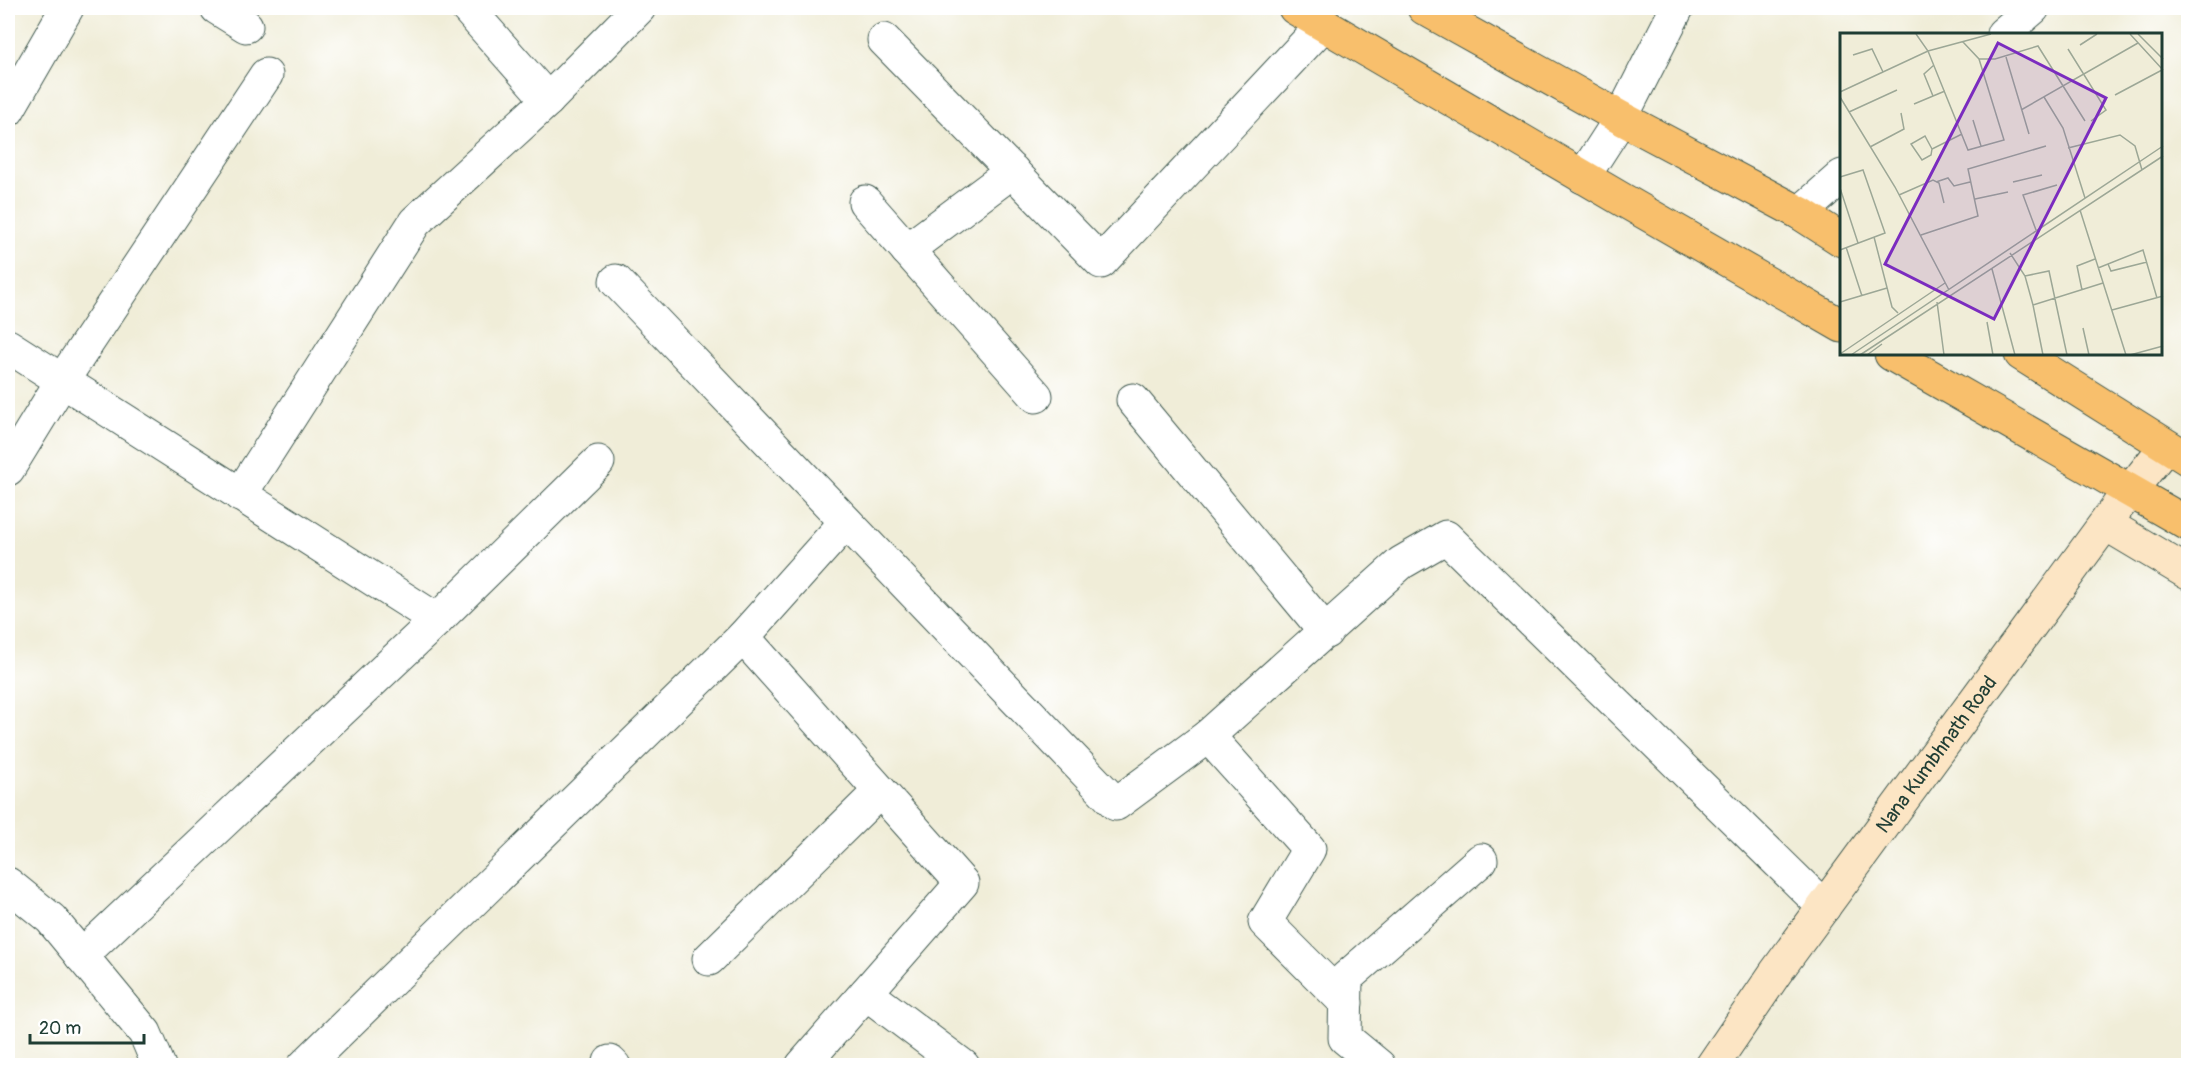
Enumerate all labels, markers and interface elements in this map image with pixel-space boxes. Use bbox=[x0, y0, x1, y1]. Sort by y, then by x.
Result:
inset map bbox=[1840, 33, 2163, 356]
street label: Nana Kumbhnath Road bbox=[1870, 671, 2002, 838]
scale bar bbox=[30, 1007, 144, 1045]
text: 20 m bbox=[39, 1017, 81, 1040]

